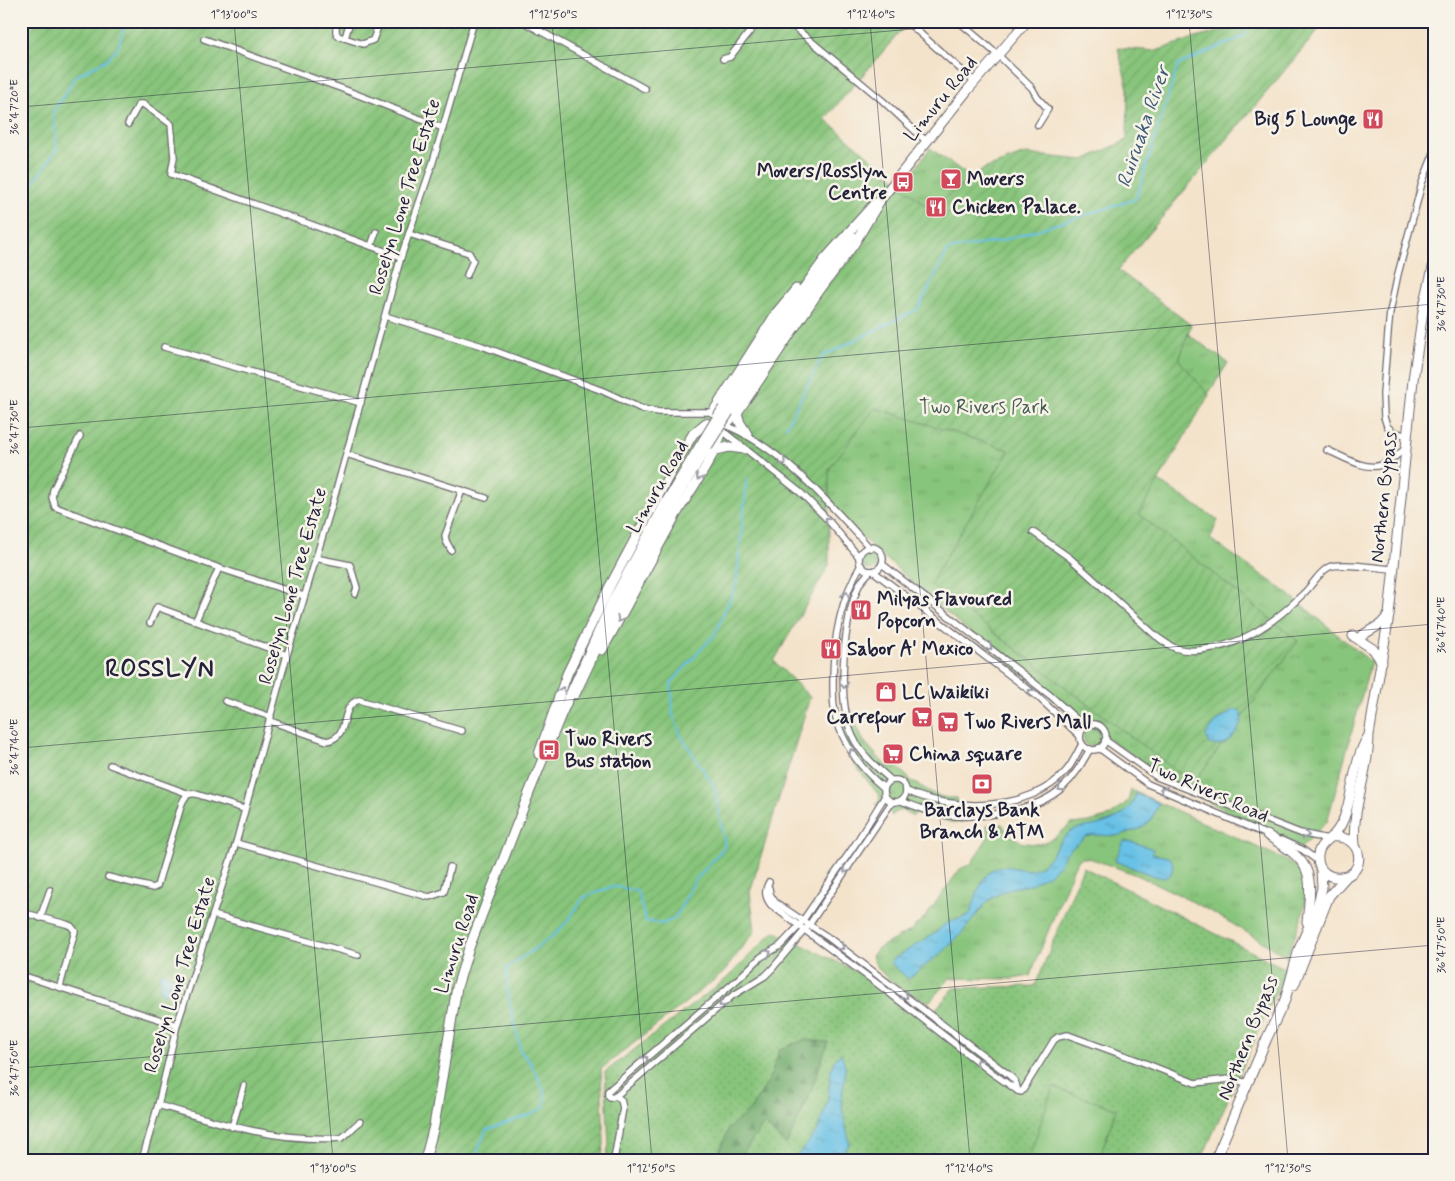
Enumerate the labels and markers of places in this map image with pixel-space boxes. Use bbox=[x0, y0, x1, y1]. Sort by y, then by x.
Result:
place label: Big 5 Lounge bbox=[1254, 107, 1357, 135]
restaurant icon: Big 5 Lounge bbox=[1361, 107, 1385, 131]
place label: Movers/Rosslyn Centre bbox=[757, 159, 887, 206]
bar icon: Movers bbox=[939, 167, 963, 191]
place label: Movers bbox=[967, 167, 1025, 192]
bus stop icon: Movers/Rosslyn Centre bbox=[891, 170, 915, 194]
restaurant icon: Chicken Palace. bbox=[924, 195, 948, 219]
place label: Chicken Palace. bbox=[952, 195, 1081, 220]
place label: Milyas Flavoured Popcorn bbox=[877, 587, 1012, 634]
restaurant icon: Milyas Flavoured Popcorn bbox=[849, 598, 873, 622]
restaurant icon: Sabor A' Mexico bbox=[819, 637, 843, 661]
place label: Sabor A' Mexico bbox=[847, 637, 973, 662]
shop icon: LC Waikiki bbox=[874, 680, 898, 704]
place label: LC Waikiki bbox=[902, 680, 989, 705]
place label: Carrefour bbox=[826, 705, 906, 733]
supermarket icon: Carrefour bbox=[910, 705, 934, 729]
supermarket icon: Two Rivers Mall bbox=[936, 710, 960, 734]
place label: Two Rivers Mall bbox=[964, 710, 1091, 735]
place label: Two Rivers Bus station bbox=[565, 727, 652, 774]
bus stop icon: Two Rivers Bus station bbox=[537, 738, 561, 762]
supermarket icon: China square bbox=[881, 742, 905, 766]
place label: China square bbox=[909, 742, 1022, 767]
bank icon: Barclays Bank Branch & ATM bbox=[970, 772, 994, 796]
place label: Barclays Bank Branch & ATM bbox=[920, 798, 1044, 845]

